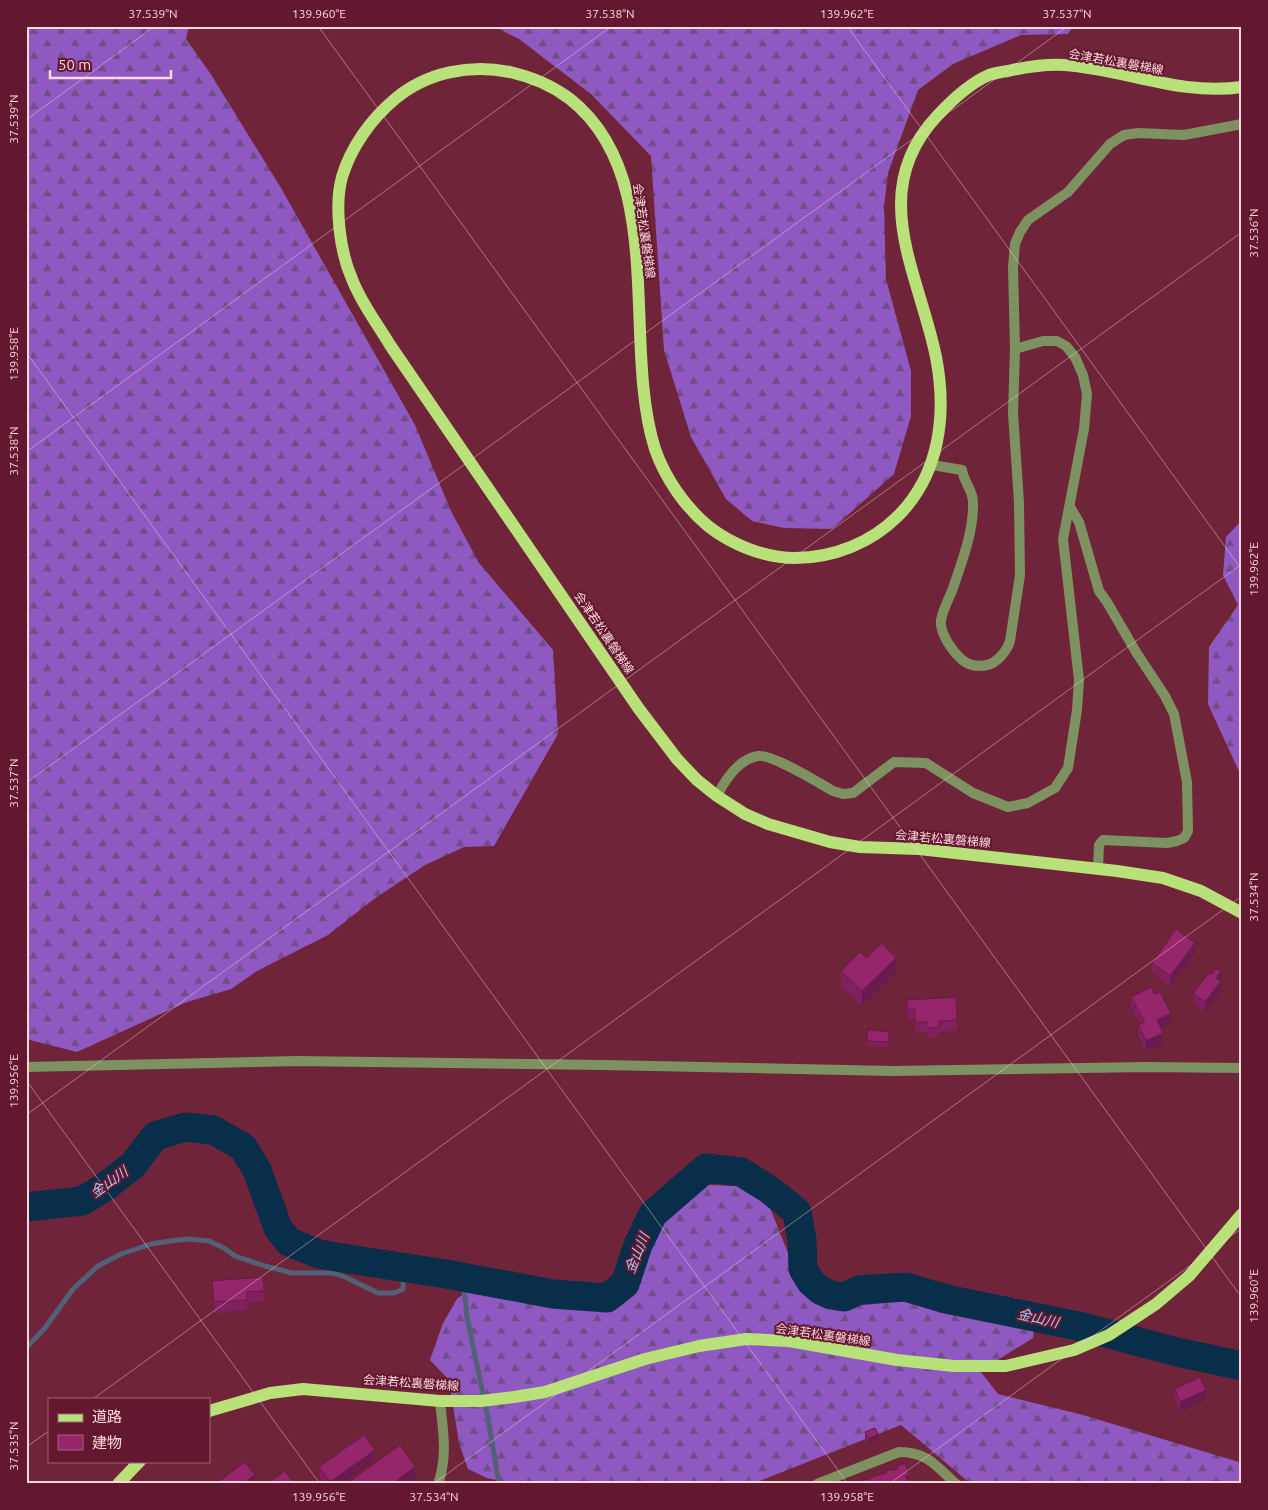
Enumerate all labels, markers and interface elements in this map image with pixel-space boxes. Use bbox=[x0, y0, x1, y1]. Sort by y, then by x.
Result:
text: 37.539°N bbox=[128, 7, 178, 20]
text: 139.960°E bbox=[292, 7, 346, 20]
text: 37.538°N bbox=[585, 7, 635, 20]
text: 139.962°E bbox=[820, 7, 874, 20]
text: 37.537°N bbox=[1042, 7, 1092, 20]
street label: 会津若松裏磐梯線 bbox=[1068, 47, 1164, 76]
scale bar bbox=[50, 48, 171, 80]
text: 50 m bbox=[58, 56, 91, 73]
text: 37.539°N bbox=[7, 94, 20, 144]
street label: 会津若松裏磐梯線 bbox=[631, 182, 658, 279]
text: 37.536°N bbox=[1247, 208, 1260, 258]
text: 139.958°E bbox=[7, 327, 20, 381]
text: 37.538°N bbox=[7, 426, 20, 476]
text: 139.962°E bbox=[1247, 542, 1260, 596]
street label: 会津若松裏磐梯線 bbox=[572, 589, 637, 676]
text: 37.537°N bbox=[7, 758, 20, 808]
street label: 会津若松裏磐梯線 bbox=[895, 828, 991, 849]
text: 37.534°N bbox=[1247, 872, 1260, 922]
text: 139.956°E bbox=[7, 1054, 20, 1108]
water label: 金山川 bbox=[87, 1162, 132, 1201]
water label: 金山川 bbox=[622, 1229, 653, 1275]
text: 139.960°E bbox=[1247, 1269, 1260, 1323]
water label: 金山川 bbox=[1016, 1305, 1062, 1331]
street label: 会津若松裏磐梯線 bbox=[775, 1321, 872, 1348]
street label: 会津若松裏磐梯線 bbox=[363, 1373, 459, 1392]
legend bbox=[48, 1398, 210, 1462]
text: 道路 bbox=[92, 1408, 122, 1425]
text: 37.535°N bbox=[7, 1421, 20, 1471]
text: 建物 bbox=[92, 1434, 122, 1451]
text: 139.956°E bbox=[292, 1490, 346, 1503]
text: 37.534°N bbox=[409, 1490, 459, 1503]
text: 139.958°E bbox=[820, 1490, 874, 1503]

